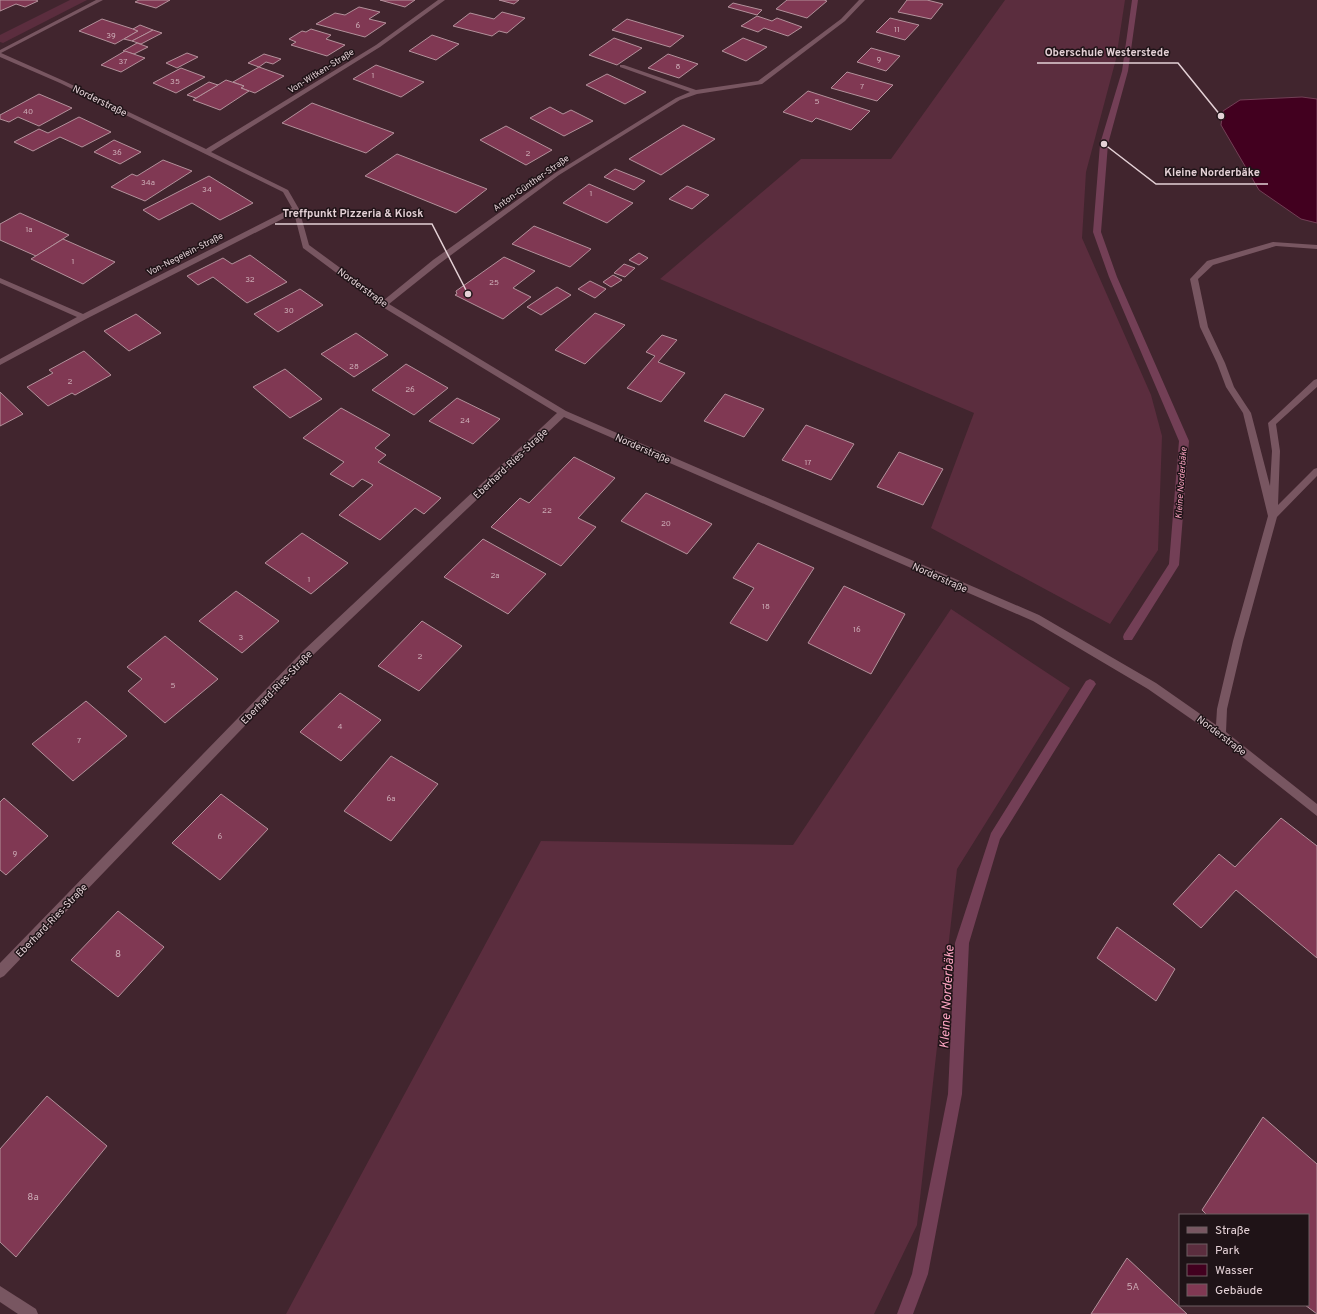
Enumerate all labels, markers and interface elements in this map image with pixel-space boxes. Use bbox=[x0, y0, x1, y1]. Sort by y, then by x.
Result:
house number: 6 bbox=[356, 21, 361, 31]
house number: 11 bbox=[894, 25, 900, 35]
house number: 39 bbox=[106, 31, 116, 41]
callout: Oberschule Westerstede bbox=[1037, 40, 1178, 63]
text: Oberschule Westerstede bbox=[1045, 46, 1169, 60]
street label: Von-Witken-Straße bbox=[286, 47, 356, 96]
house number: 9 bbox=[877, 55, 882, 65]
house number: 37 bbox=[119, 57, 127, 67]
house number: 8 bbox=[676, 62, 681, 72]
house number: 1 bbox=[372, 71, 374, 81]
house number: 35 bbox=[170, 77, 180, 87]
house number: 7 bbox=[860, 82, 864, 92]
street label: Norderstraße bbox=[70, 83, 129, 120]
house number: 5 bbox=[815, 97, 820, 107]
house number: 40 bbox=[23, 107, 33, 117]
house number: 36 bbox=[112, 148, 122, 158]
house number: 2 bbox=[526, 149, 531, 159]
street label: Anton-Günther-Straße bbox=[491, 153, 572, 214]
callout: Kleine Norderbäke bbox=[1156, 161, 1268, 184]
text: Kleine Norderbäke bbox=[1164, 166, 1260, 180]
house number: 34a bbox=[141, 178, 155, 188]
house number: 34 bbox=[202, 185, 212, 195]
house number: 1 bbox=[590, 189, 592, 199]
callout: Treffpunkt Pizzeria & Kiosk bbox=[275, 201, 432, 224]
text: Treffpunkt Pizzeria & Kiosk bbox=[283, 207, 423, 221]
house number: 1a bbox=[26, 225, 32, 235]
street label: Von-Negelein-Straße bbox=[145, 230, 225, 278]
house number: 1 bbox=[72, 257, 74, 267]
street label: Norderstraße bbox=[334, 266, 390, 311]
house number: 32 bbox=[245, 275, 255, 285]
house number: 25 bbox=[489, 278, 499, 288]
house number: 30 bbox=[284, 306, 294, 316]
house number: 28 bbox=[349, 362, 359, 372]
house number: 2 bbox=[68, 377, 73, 387]
house number: 26 bbox=[405, 385, 415, 395]
house number: 24 bbox=[460, 416, 470, 426]
street label: Eberhard-Ries-Straße bbox=[471, 426, 551, 502]
street label: Norderstraße bbox=[613, 431, 672, 467]
water label: Kleine Norderbäke bbox=[1174, 446, 1190, 519]
house number: 17 bbox=[804, 458, 812, 468]
house number: 22 bbox=[542, 506, 552, 516]
house number: 20 bbox=[661, 519, 671, 529]
street label: Norderstraße bbox=[910, 560, 969, 596]
house number: 2a bbox=[490, 571, 500, 581]
house number: 1 bbox=[308, 575, 310, 585]
house number: 18 bbox=[762, 602, 770, 612]
house number: 16 bbox=[853, 625, 861, 635]
house number: 3 bbox=[239, 633, 244, 643]
street label: Eberhard-Ries-Straße bbox=[239, 648, 316, 728]
house number: 2 bbox=[418, 652, 423, 662]
house number: 5 bbox=[171, 681, 176, 691]
street label: Norderstraße bbox=[1194, 713, 1249, 759]
house number: 4 bbox=[338, 722, 343, 732]
house number: 7 bbox=[77, 736, 81, 746]
house number: 6a bbox=[387, 794, 395, 804]
house number: 6 bbox=[218, 832, 223, 842]
house number: 9 bbox=[13, 849, 18, 859]
street label: Eberhard-Ries-Straße bbox=[14, 881, 91, 961]
water label: Kleine Norderbäke bbox=[937, 945, 959, 1049]
house number: 8 bbox=[115, 948, 121, 961]
house number: 8a bbox=[27, 1191, 39, 1204]
legend bbox=[1179, 1214, 1309, 1306]
text: Straße bbox=[1215, 1223, 1250, 1239]
text: Park bbox=[1215, 1243, 1240, 1259]
text: Wasser bbox=[1215, 1263, 1254, 1279]
house number: 5A bbox=[1127, 1281, 1140, 1294]
text: Gebäude bbox=[1215, 1283, 1263, 1299]

